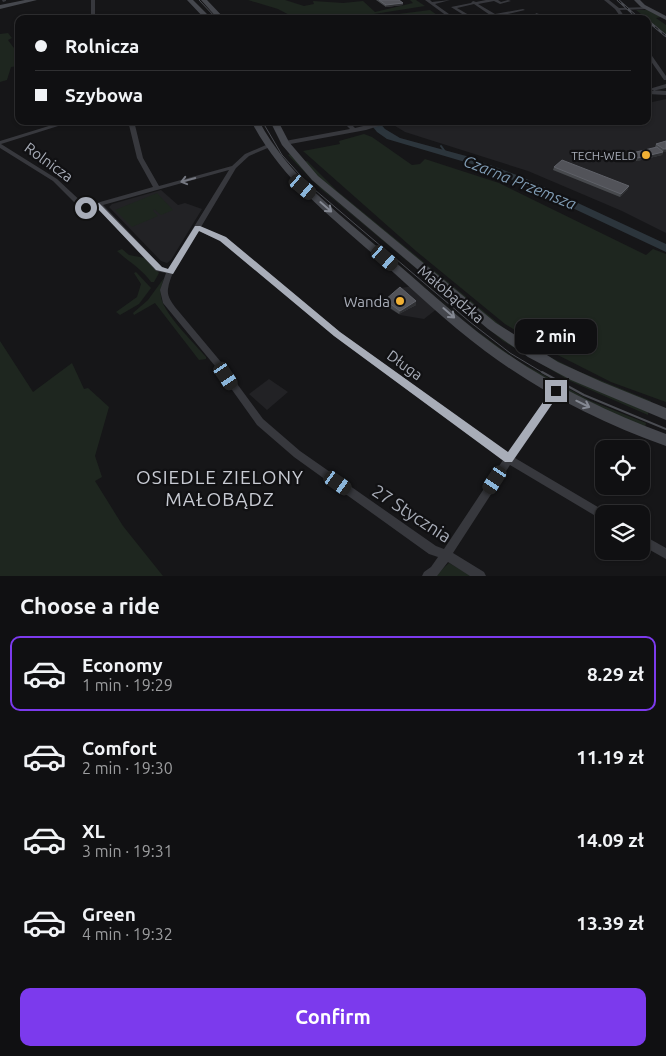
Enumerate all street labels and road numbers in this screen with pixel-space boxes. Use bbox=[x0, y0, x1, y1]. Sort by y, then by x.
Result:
street label: Rolnicza bbox=[21, 139, 77, 185]
street label: Małobądzka bbox=[415, 261, 487, 327]
street label: Długa bbox=[384, 347, 426, 383]
street label: 27 Stycznia bbox=[369, 480, 455, 546]

